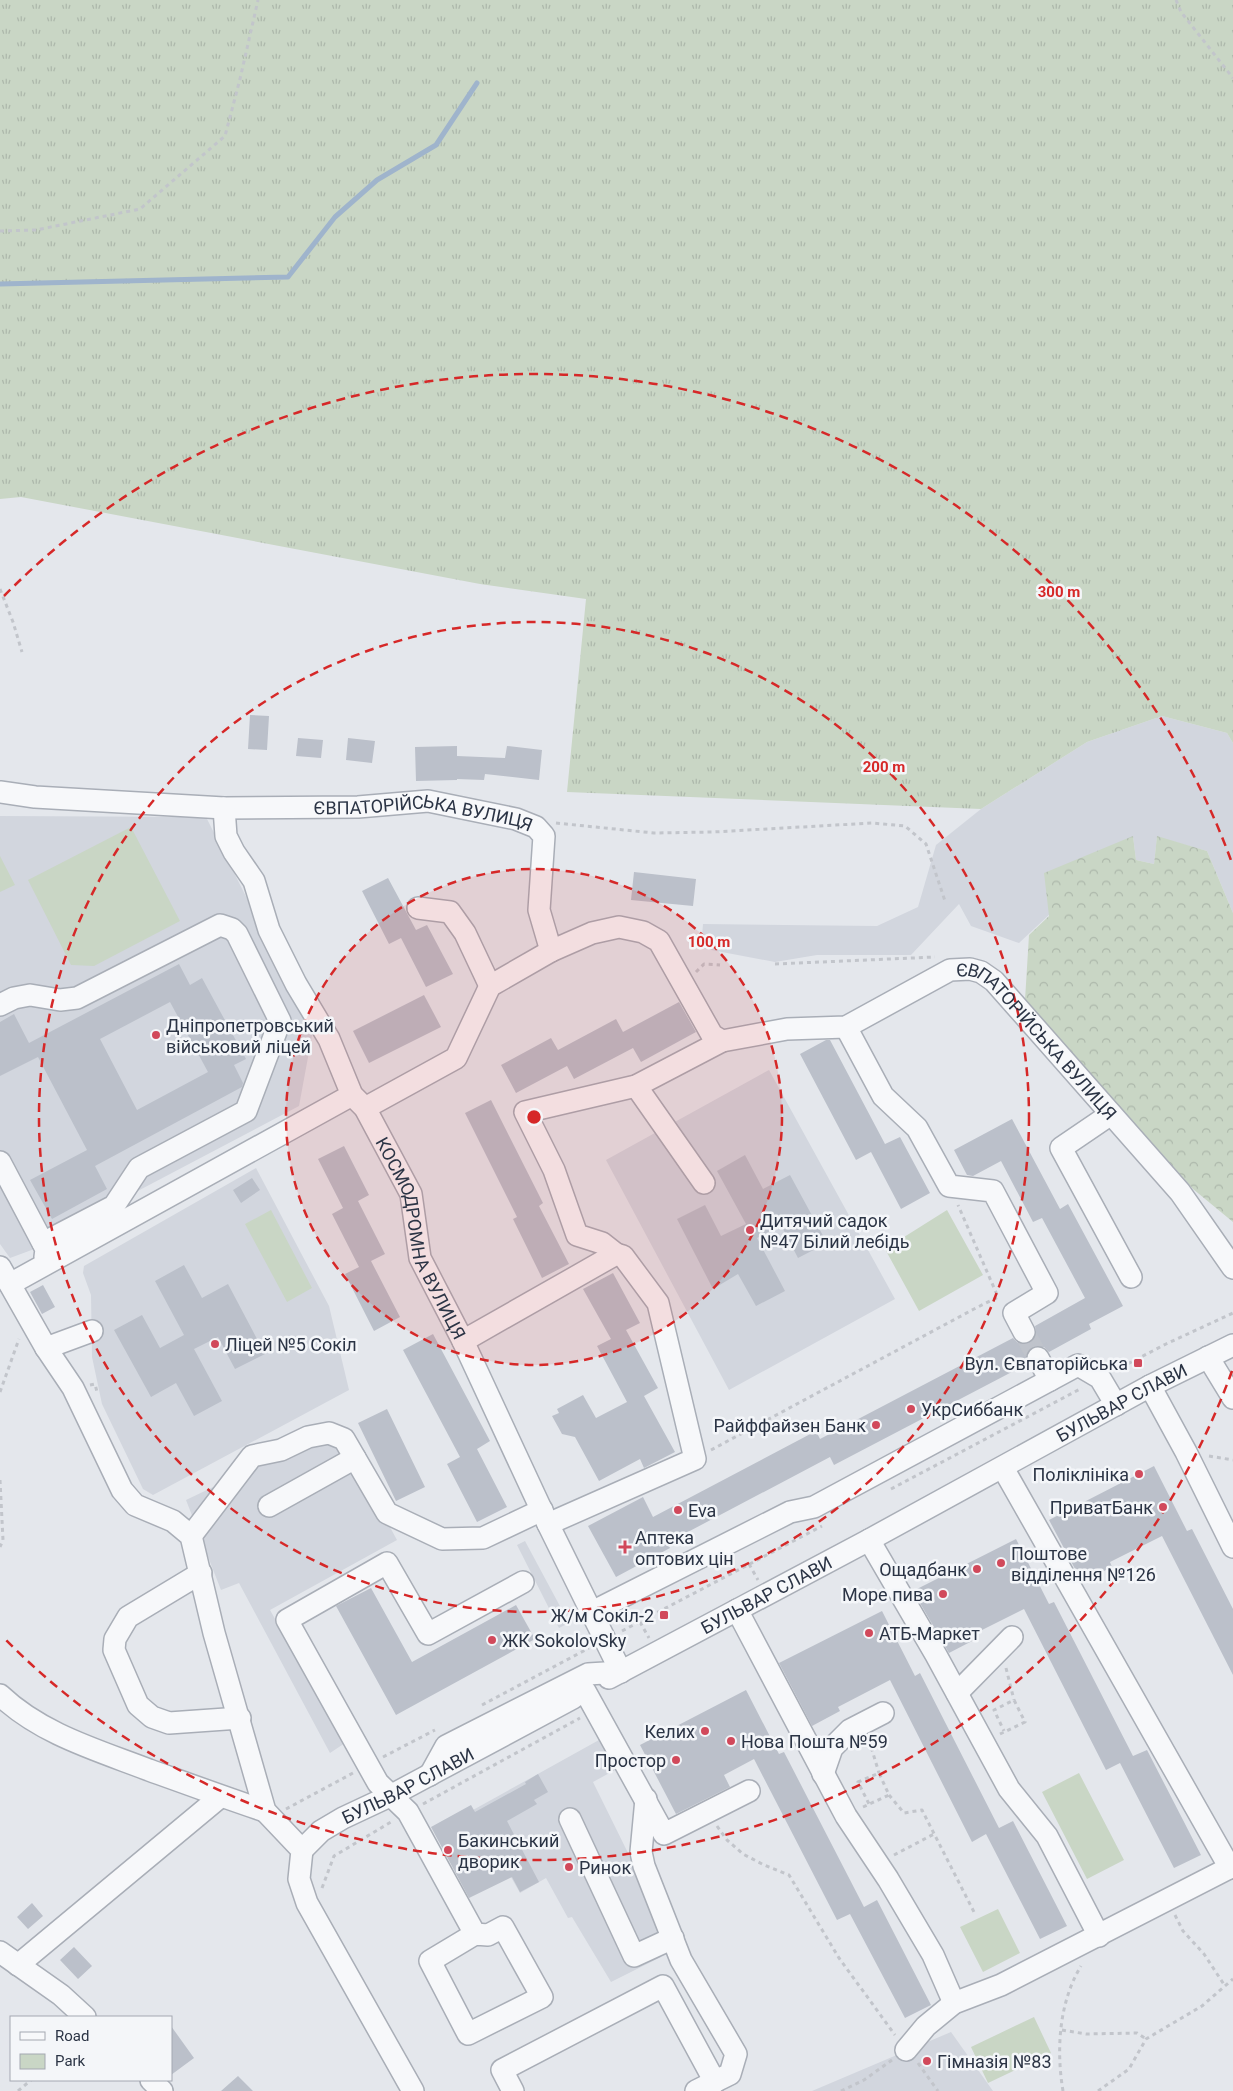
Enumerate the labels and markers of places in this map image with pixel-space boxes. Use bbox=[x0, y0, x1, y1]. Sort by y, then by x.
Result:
place label: Дніпропетровський військовий ліцей bbox=[166, 1015, 334, 1057]
marker: Дніпропетровський військовий ліцей bbox=[150, 1029, 162, 1041]
centre of rings bbox=[525, 1108, 543, 1126]
place label: Дитячий садок №47 Білий лебідь bbox=[760, 1210, 910, 1252]
marker: Дитячий садок №47 Білий лебідь bbox=[744, 1224, 756, 1236]
place label: Ліцей №5 Сокіл bbox=[225, 1334, 357, 1355]
marker: Ліцей №5 Сокіл bbox=[209, 1338, 221, 1350]
place label: Вул. Євпаторійська bbox=[964, 1353, 1128, 1374]
marker: Вул. Євпаторійська bbox=[1132, 1357, 1144, 1369]
place label: УкрСиббанк bbox=[921, 1399, 1023, 1420]
marker: УкрСиббанк bbox=[905, 1403, 917, 1415]
place label: Райффайзен Банк bbox=[713, 1415, 866, 1436]
marker: Райффайзен Банк bbox=[870, 1419, 882, 1431]
place label: Поліклініка bbox=[1032, 1464, 1129, 1485]
marker: Поліклініка bbox=[1133, 1468, 1145, 1480]
place label: ПриватБанк bbox=[1050, 1497, 1153, 1518]
place label: Eva bbox=[688, 1500, 716, 1521]
marker: ПриватБанк bbox=[1157, 1501, 1169, 1513]
marker: Eva bbox=[672, 1504, 684, 1516]
place label: Аптека оптових цін bbox=[635, 1527, 734, 1569]
marker: Аптека оптових цін bbox=[619, 1541, 631, 1553]
place label: Поштове відділення №126 bbox=[1011, 1543, 1156, 1585]
marker: Поштове відділення №126 bbox=[995, 1557, 1007, 1569]
place label: Ощадбанк bbox=[879, 1559, 967, 1580]
marker: Ощадбанк bbox=[971, 1563, 983, 1575]
place label: Море пива bbox=[842, 1584, 933, 1605]
marker: Море пива bbox=[937, 1588, 949, 1600]
place label: Ж/м Сокіл-2 bbox=[551, 1605, 654, 1626]
marker: Ж/м Сокіл-2 bbox=[658, 1609, 670, 1621]
place label: АТБ-Маркет bbox=[879, 1623, 980, 1644]
marker: АТБ-Маркет bbox=[863, 1627, 875, 1639]
place label: ЖК SokolovSky bbox=[502, 1630, 627, 1651]
marker: ЖК SokolovSky bbox=[486, 1634, 498, 1646]
place label: Келих bbox=[644, 1721, 695, 1742]
marker: Келих bbox=[699, 1725, 711, 1737]
place label: Нова Пошта №59 bbox=[741, 1731, 888, 1752]
marker: Нова Пошта №59 bbox=[725, 1735, 737, 1747]
place label: Простор bbox=[595, 1750, 666, 1771]
marker: Простор bbox=[670, 1754, 682, 1766]
place label: Бакинський дворик bbox=[458, 1830, 559, 1872]
marker: Бакинський дворик bbox=[442, 1844, 454, 1856]
place label: Ринок bbox=[579, 1857, 631, 1878]
marker: Ринок bbox=[563, 1861, 575, 1873]
place label: Гімназія №83 bbox=[937, 2051, 1052, 2072]
marker: Гімназія №83 bbox=[921, 2055, 933, 2067]

